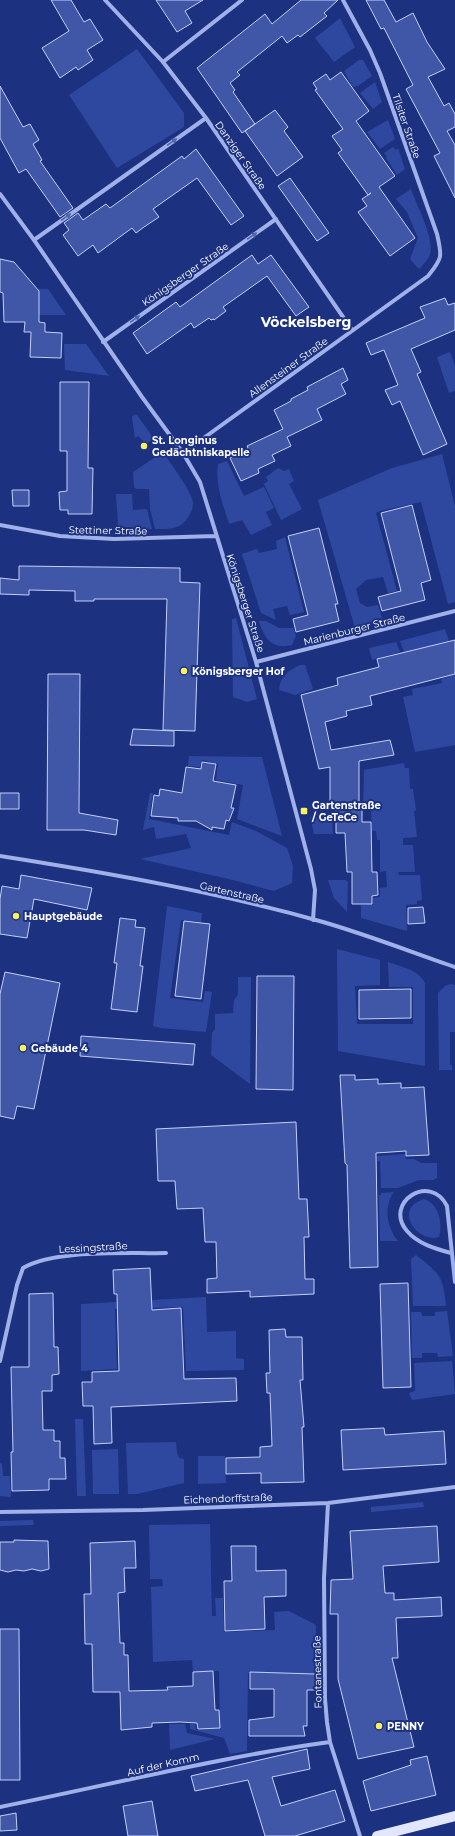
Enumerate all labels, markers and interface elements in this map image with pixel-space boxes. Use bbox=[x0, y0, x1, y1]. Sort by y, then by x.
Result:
street label: Tilsiter Straße bbox=[389, 92, 424, 160]
street label: Danziger Straße bbox=[212, 119, 269, 192]
one-way arrow bbox=[167, 138, 177, 146]
one-way arrow bbox=[61, 213, 71, 221]
one-way arrow bbox=[247, 232, 258, 240]
street label: Königsberger Straße bbox=[139, 240, 231, 309]
district label: Vöckelsberg bbox=[260, 313, 351, 331]
one-way arrow bbox=[129, 315, 140, 323]
street label: Allensteiner Straße bbox=[246, 334, 330, 400]
place label: St. Longinus Gedächtniskapelle bbox=[152, 434, 250, 459]
marker: St. Longinus Gedächtniskapelle bbox=[139, 441, 149, 451]
street label: Stettiner Straße bbox=[69, 523, 147, 538]
street label: Königsberger Straße bbox=[223, 552, 268, 654]
street label: Marienburger Straße bbox=[302, 611, 406, 648]
place label: Königsberger Hof bbox=[192, 665, 285, 678]
marker: Königsberger Hof bbox=[179, 666, 189, 676]
place label: Gartenstraße / GeTeCe bbox=[311, 799, 381, 824]
marker: Gartenstraße / GeTeCe bbox=[299, 806, 309, 816]
street label: Gartenstraße bbox=[198, 879, 265, 906]
place label: Hauptgebäude bbox=[24, 910, 103, 923]
marker: Hauptgebäude bbox=[11, 911, 21, 921]
place label: Gebäude 4 bbox=[31, 1042, 88, 1055]
marker: Gebäude 4 bbox=[18, 1043, 28, 1053]
street label: Lessingstraße bbox=[58, 1239, 128, 1256]
street label: Eichendorffstraße bbox=[183, 1490, 273, 1507]
street label: Fontanestraße bbox=[310, 1635, 325, 1709]
place label: PENNY bbox=[387, 1720, 424, 1733]
marker: PENNY bbox=[374, 1721, 384, 1731]
street label: Auf der Komm bbox=[126, 1750, 200, 1779]

